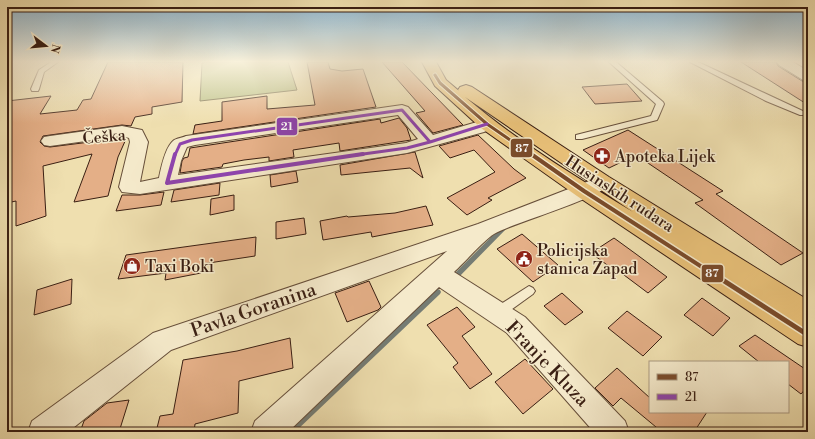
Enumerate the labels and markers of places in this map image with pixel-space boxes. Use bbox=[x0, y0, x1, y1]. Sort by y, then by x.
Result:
pharmacy icon: Apoteka Lijek bbox=[592, 146, 612, 166]
place label: Apoteka Lijek bbox=[614, 147, 717, 167]
place label: Policijska stanica Zapad bbox=[537, 241, 637, 279]
public building icon: Policijska stanica Zapad bbox=[514, 249, 534, 269]
shop icon: Taxi Boki bbox=[122, 256, 142, 276]
place label: Taxi Boki bbox=[145, 257, 214, 277]

